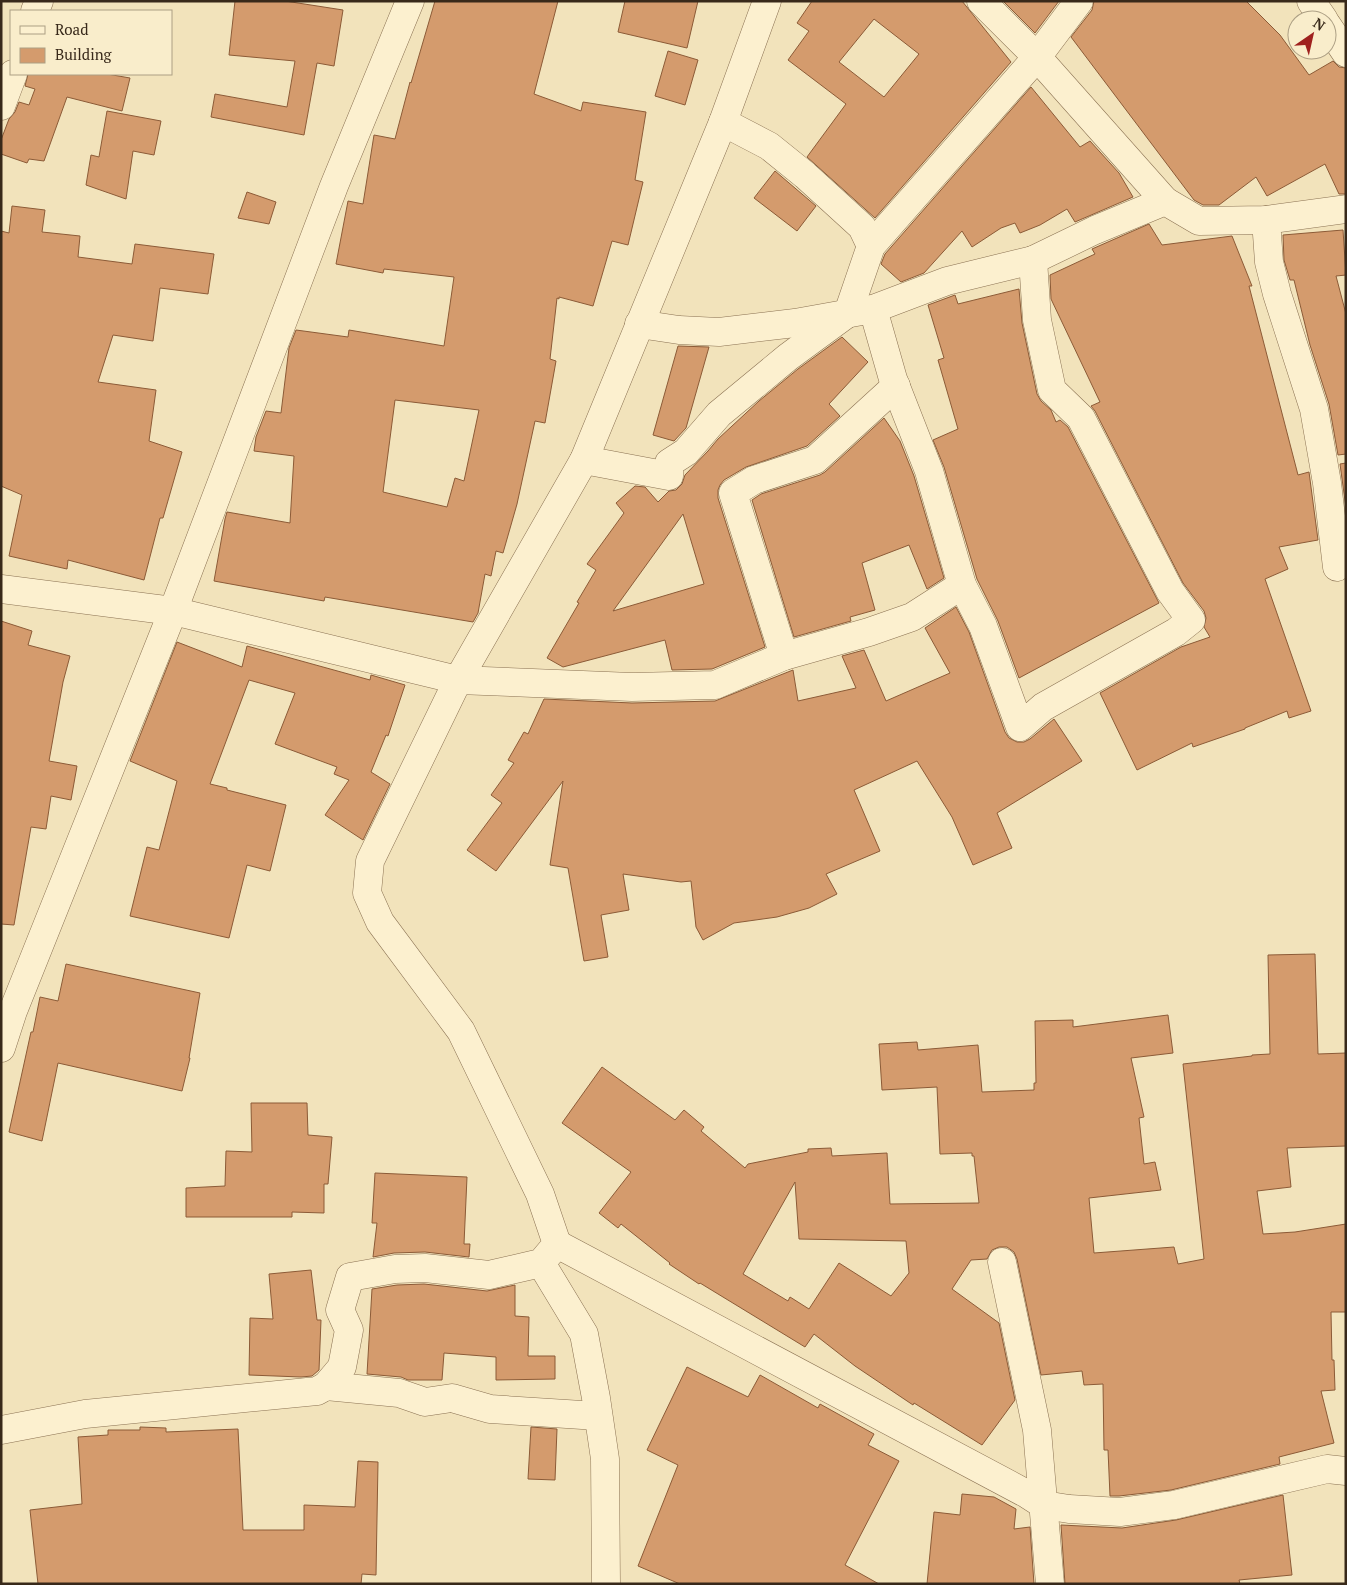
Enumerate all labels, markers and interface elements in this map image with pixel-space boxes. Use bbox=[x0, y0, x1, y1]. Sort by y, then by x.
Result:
legend bbox=[10, 10, 172, 75]
north arrow bbox=[1287, 10, 1337, 60]
text: N bbox=[1310, 13, 1330, 35]
text: Road bbox=[55, 19, 88, 39]
text: Building bbox=[55, 44, 113, 64]

